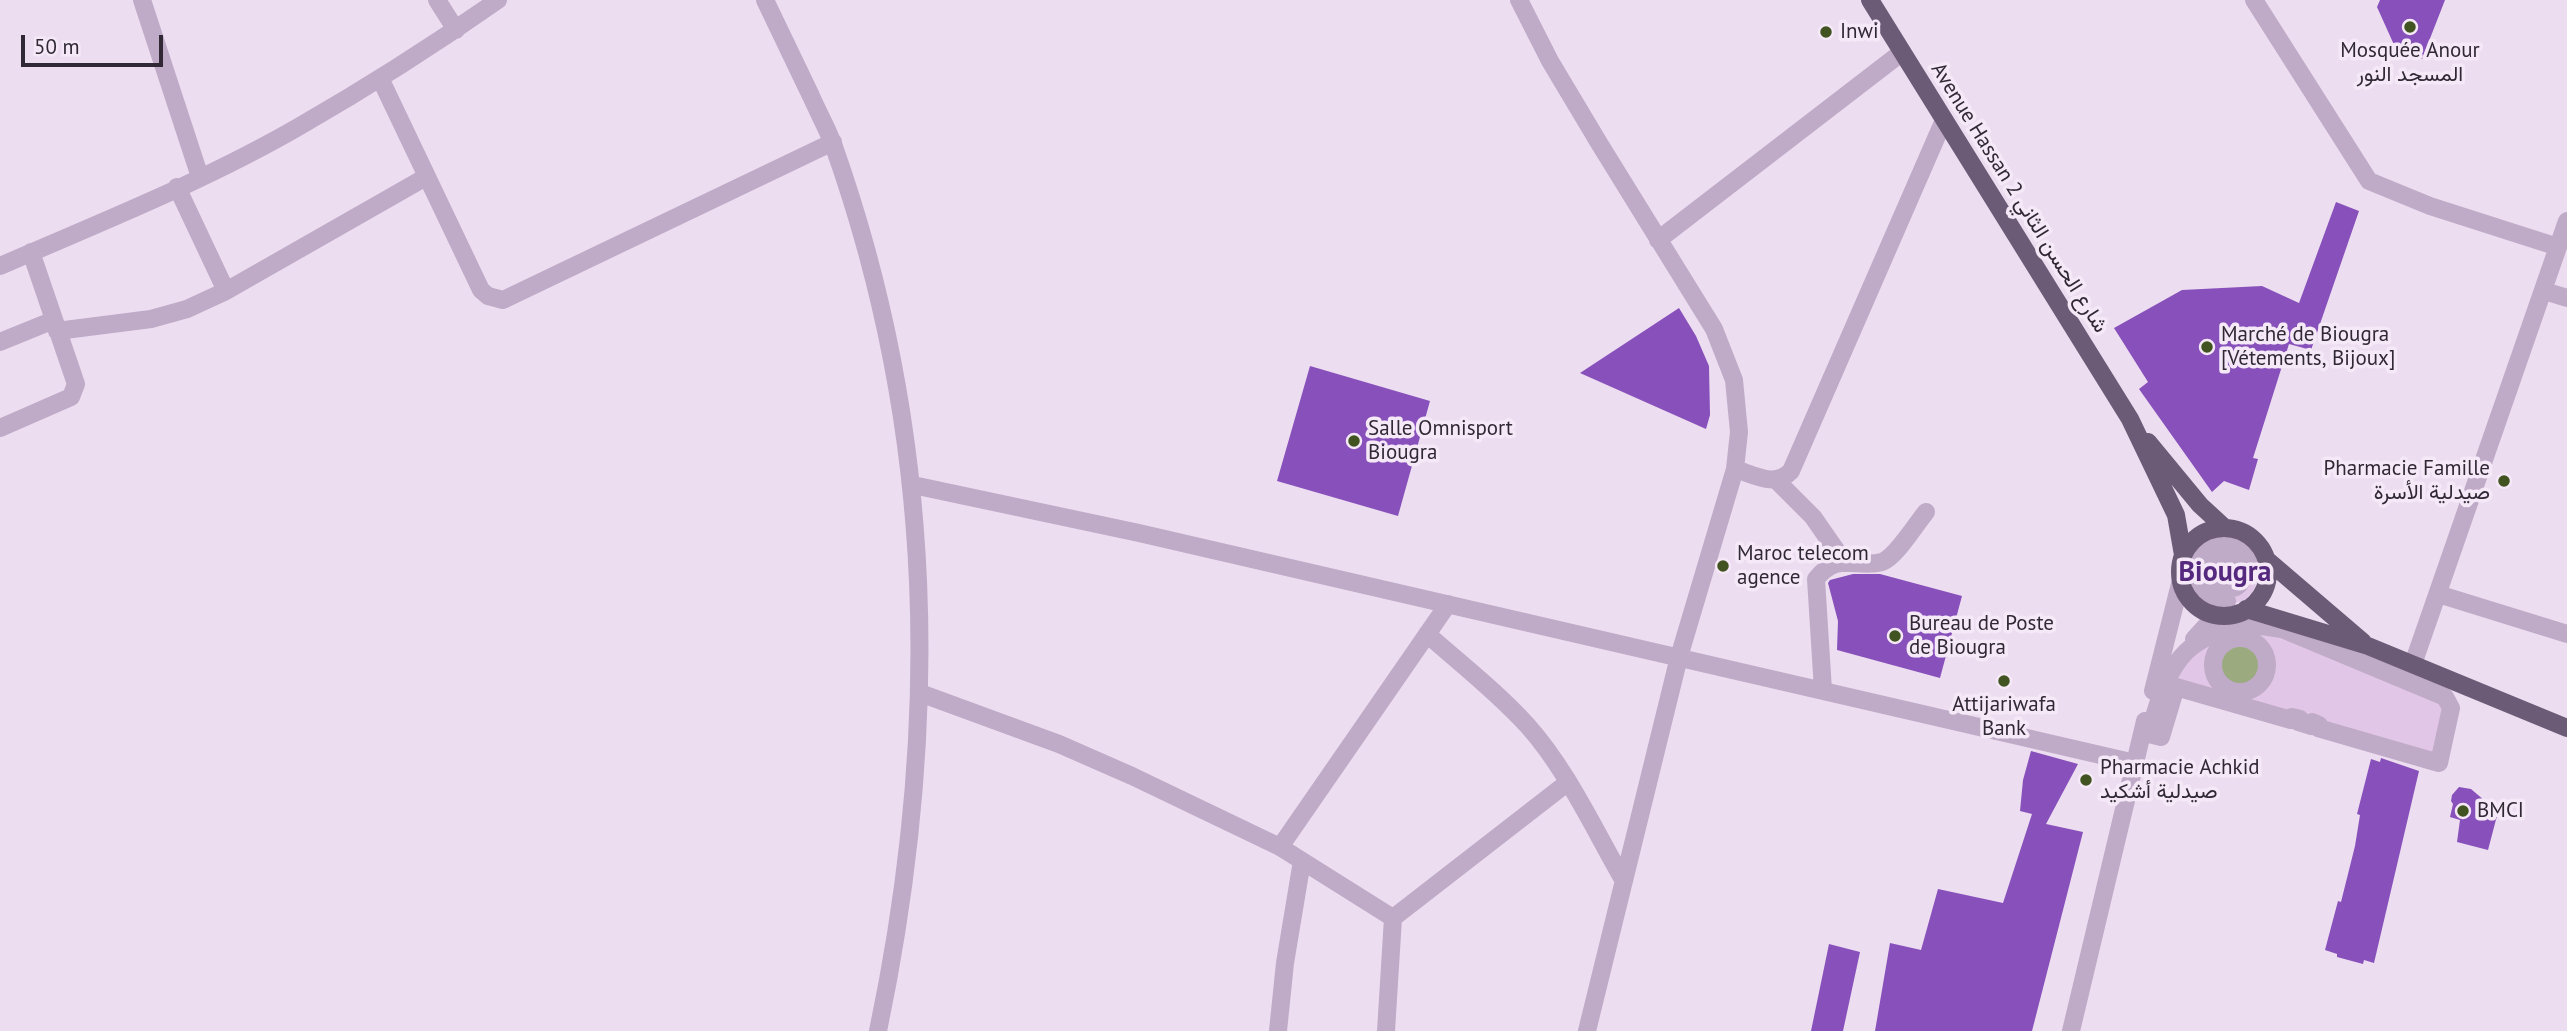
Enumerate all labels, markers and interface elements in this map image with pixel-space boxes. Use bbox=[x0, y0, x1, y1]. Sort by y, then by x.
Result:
place label: Inwi bbox=[1840, 19, 1879, 45]
marker: Mosquée Anour المسجد النور bbox=[2402, 19, 2418, 35]
scale bar bbox=[24, 21, 166, 65]
marker: Inwi bbox=[1818, 24, 1834, 40]
text: 50 m bbox=[34, 33, 80, 60]
place label: Mosquée Anour المسجد النور bbox=[2340, 38, 2480, 88]
street label: Avenue Hassan 2 شارع الحسن الثاني bbox=[1925, 58, 2113, 338]
place label: Marché de Biougra [Vétements, Bijoux] bbox=[2221, 322, 2395, 372]
marker: Marché de Biougra [Vétements, Bijoux] bbox=[2199, 339, 2215, 355]
place label: Salle Omnisport Biougra bbox=[1368, 416, 1513, 466]
marker: Salle Omnisport Biougra bbox=[1346, 433, 1362, 449]
place label: Pharmacie Famille صيدلية الأسرة bbox=[2323, 456, 2490, 506]
marker: Pharmacie Famille صيدلية الأسرة bbox=[2496, 473, 2512, 489]
place label: Maroc telecom agence bbox=[1737, 541, 1869, 591]
district label: Biougra bbox=[2179, 556, 2271, 590]
marker: Maroc telecom agence bbox=[1715, 558, 1731, 574]
place label: Bureau de Poste de Biougra bbox=[1909, 611, 2054, 661]
marker: Bureau de Poste de Biougra bbox=[1887, 628, 1903, 644]
marker: Attijariwafa Bank bbox=[1996, 673, 2012, 689]
place label: Attijariwafa Bank bbox=[1952, 692, 2056, 742]
place label: Pharmacie Achkid صيدلية أشكيد bbox=[2100, 755, 2260, 805]
marker: Pharmacie Achkid صيدلية أشكيد bbox=[2078, 772, 2094, 788]
place label: BMCI bbox=[2477, 798, 2524, 824]
marker: BMCI bbox=[2455, 803, 2471, 819]

